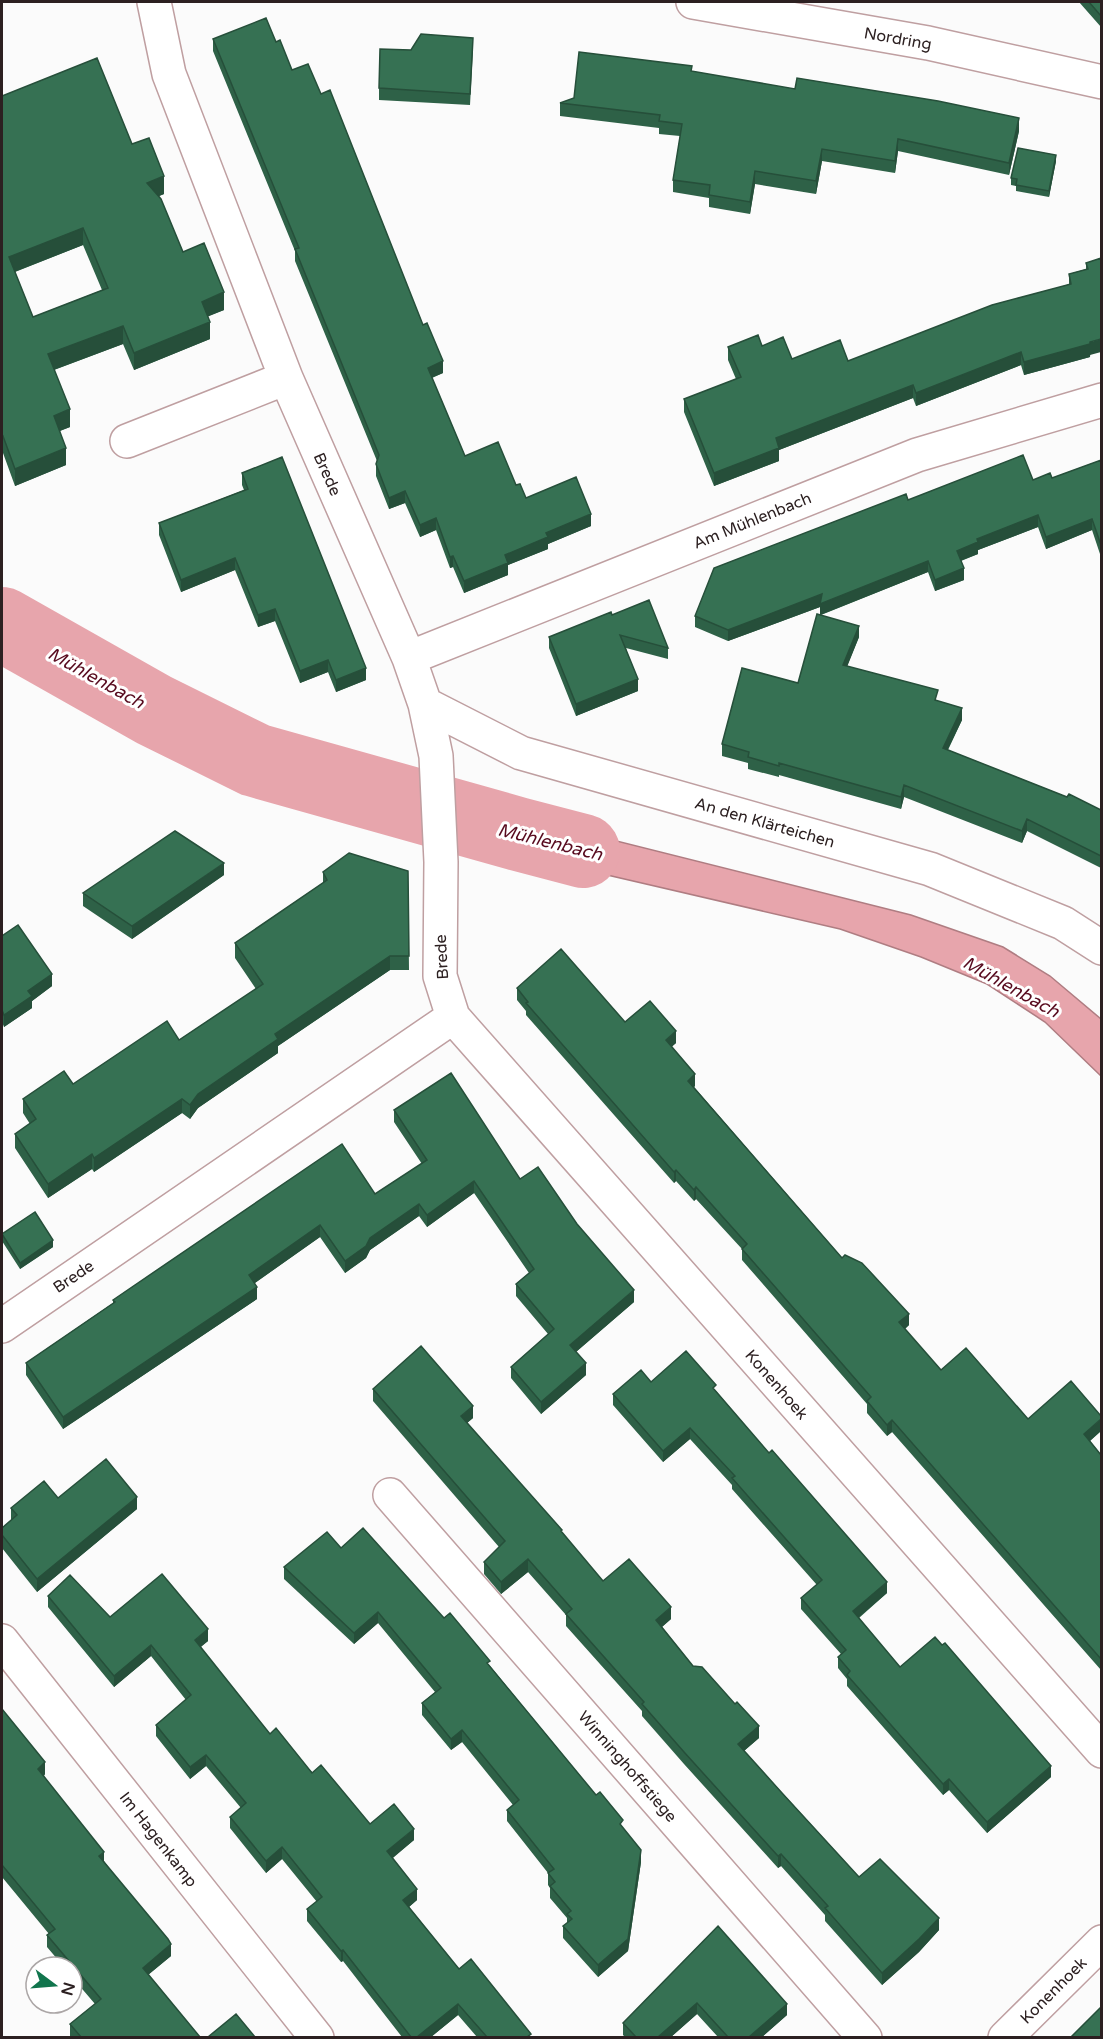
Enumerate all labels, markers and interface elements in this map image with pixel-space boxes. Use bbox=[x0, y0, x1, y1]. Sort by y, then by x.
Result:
street label: Nordring bbox=[862, 23, 933, 55]
street label: Brede bbox=[309, 450, 345, 499]
street label: Am Mühlenbach bbox=[690, 488, 814, 554]
water label: Mühlenbach bbox=[44, 643, 149, 714]
street label: An den Klärteichen bbox=[692, 793, 837, 853]
water label: Mühlenbach bbox=[496, 818, 605, 866]
street label: Brede bbox=[431, 934, 453, 980]
water label: Mühlenbach bbox=[959, 952, 1064, 1023]
street label: Brede bbox=[49, 1256, 98, 1298]
street label: Konenhoek bbox=[740, 1346, 812, 1424]
street label: Winninghoffstiege bbox=[573, 1707, 681, 1826]
street label: Im Hagenkamp bbox=[115, 1788, 202, 1891]
street label: Konenhoek bbox=[1016, 1953, 1091, 2028]
north arrow bbox=[24, 1955, 84, 2015]
text: N bbox=[56, 1980, 79, 1998]

